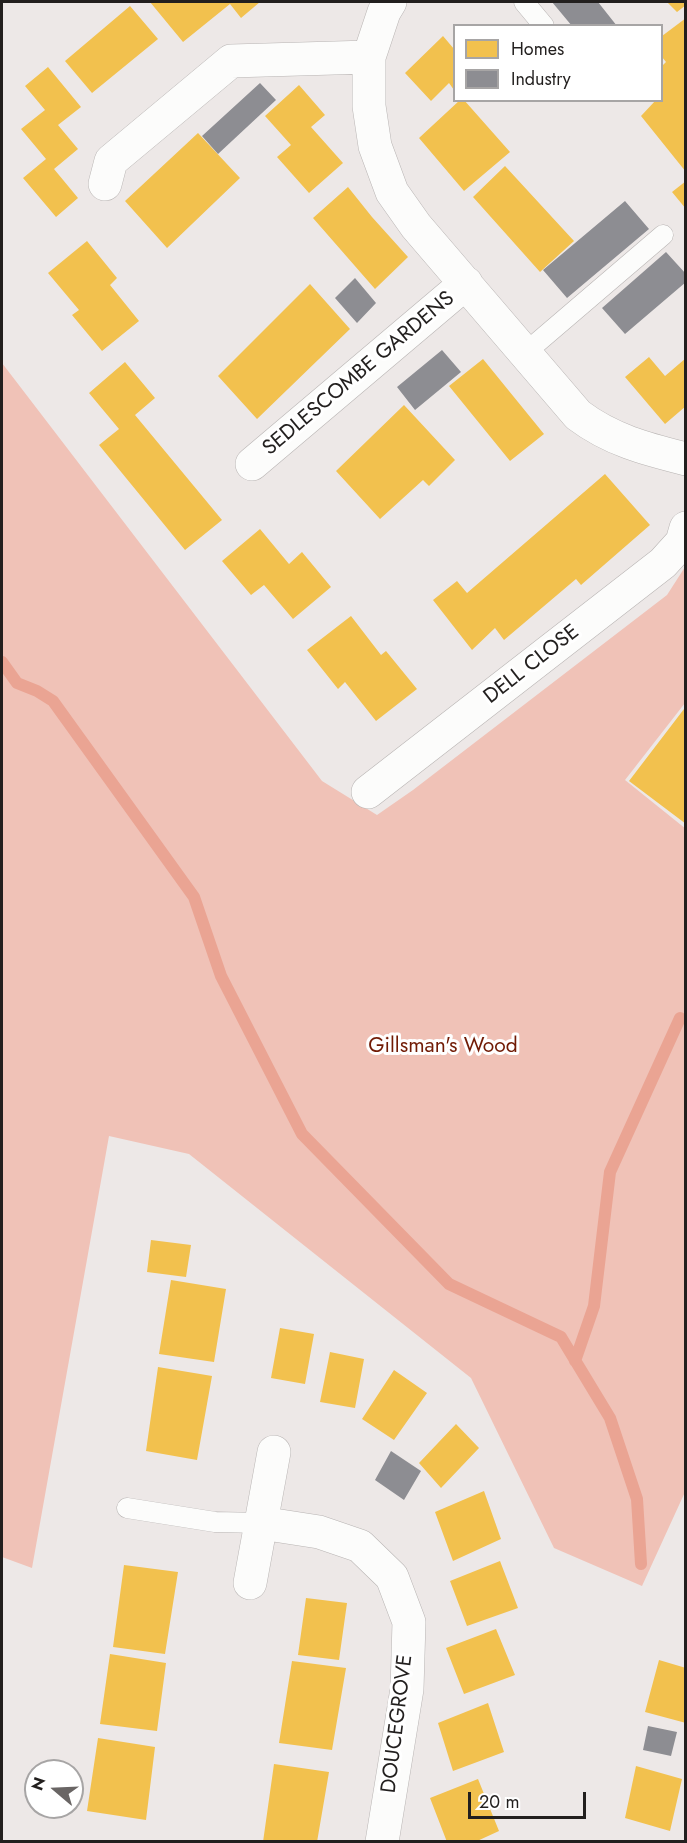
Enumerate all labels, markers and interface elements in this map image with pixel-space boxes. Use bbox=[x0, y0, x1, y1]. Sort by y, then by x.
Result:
legend bbox=[453, 24, 663, 102]
text: Homes bbox=[511, 36, 564, 62]
text: Industry bbox=[511, 66, 571, 92]
street label: SEDLESCOMBE GARDENS bbox=[258, 286, 460, 462]
street label: DELL CLOSE bbox=[479, 620, 585, 710]
park label: Gillsman's Wood bbox=[368, 1034, 518, 1060]
street label: DOUCEGROVE bbox=[377, 1653, 419, 1795]
north arrow bbox=[24, 1759, 84, 1819]
text: N bbox=[25, 1774, 51, 1793]
scale bar bbox=[471, 1780, 590, 1818]
text: 20 m bbox=[479, 1789, 519, 1815]

